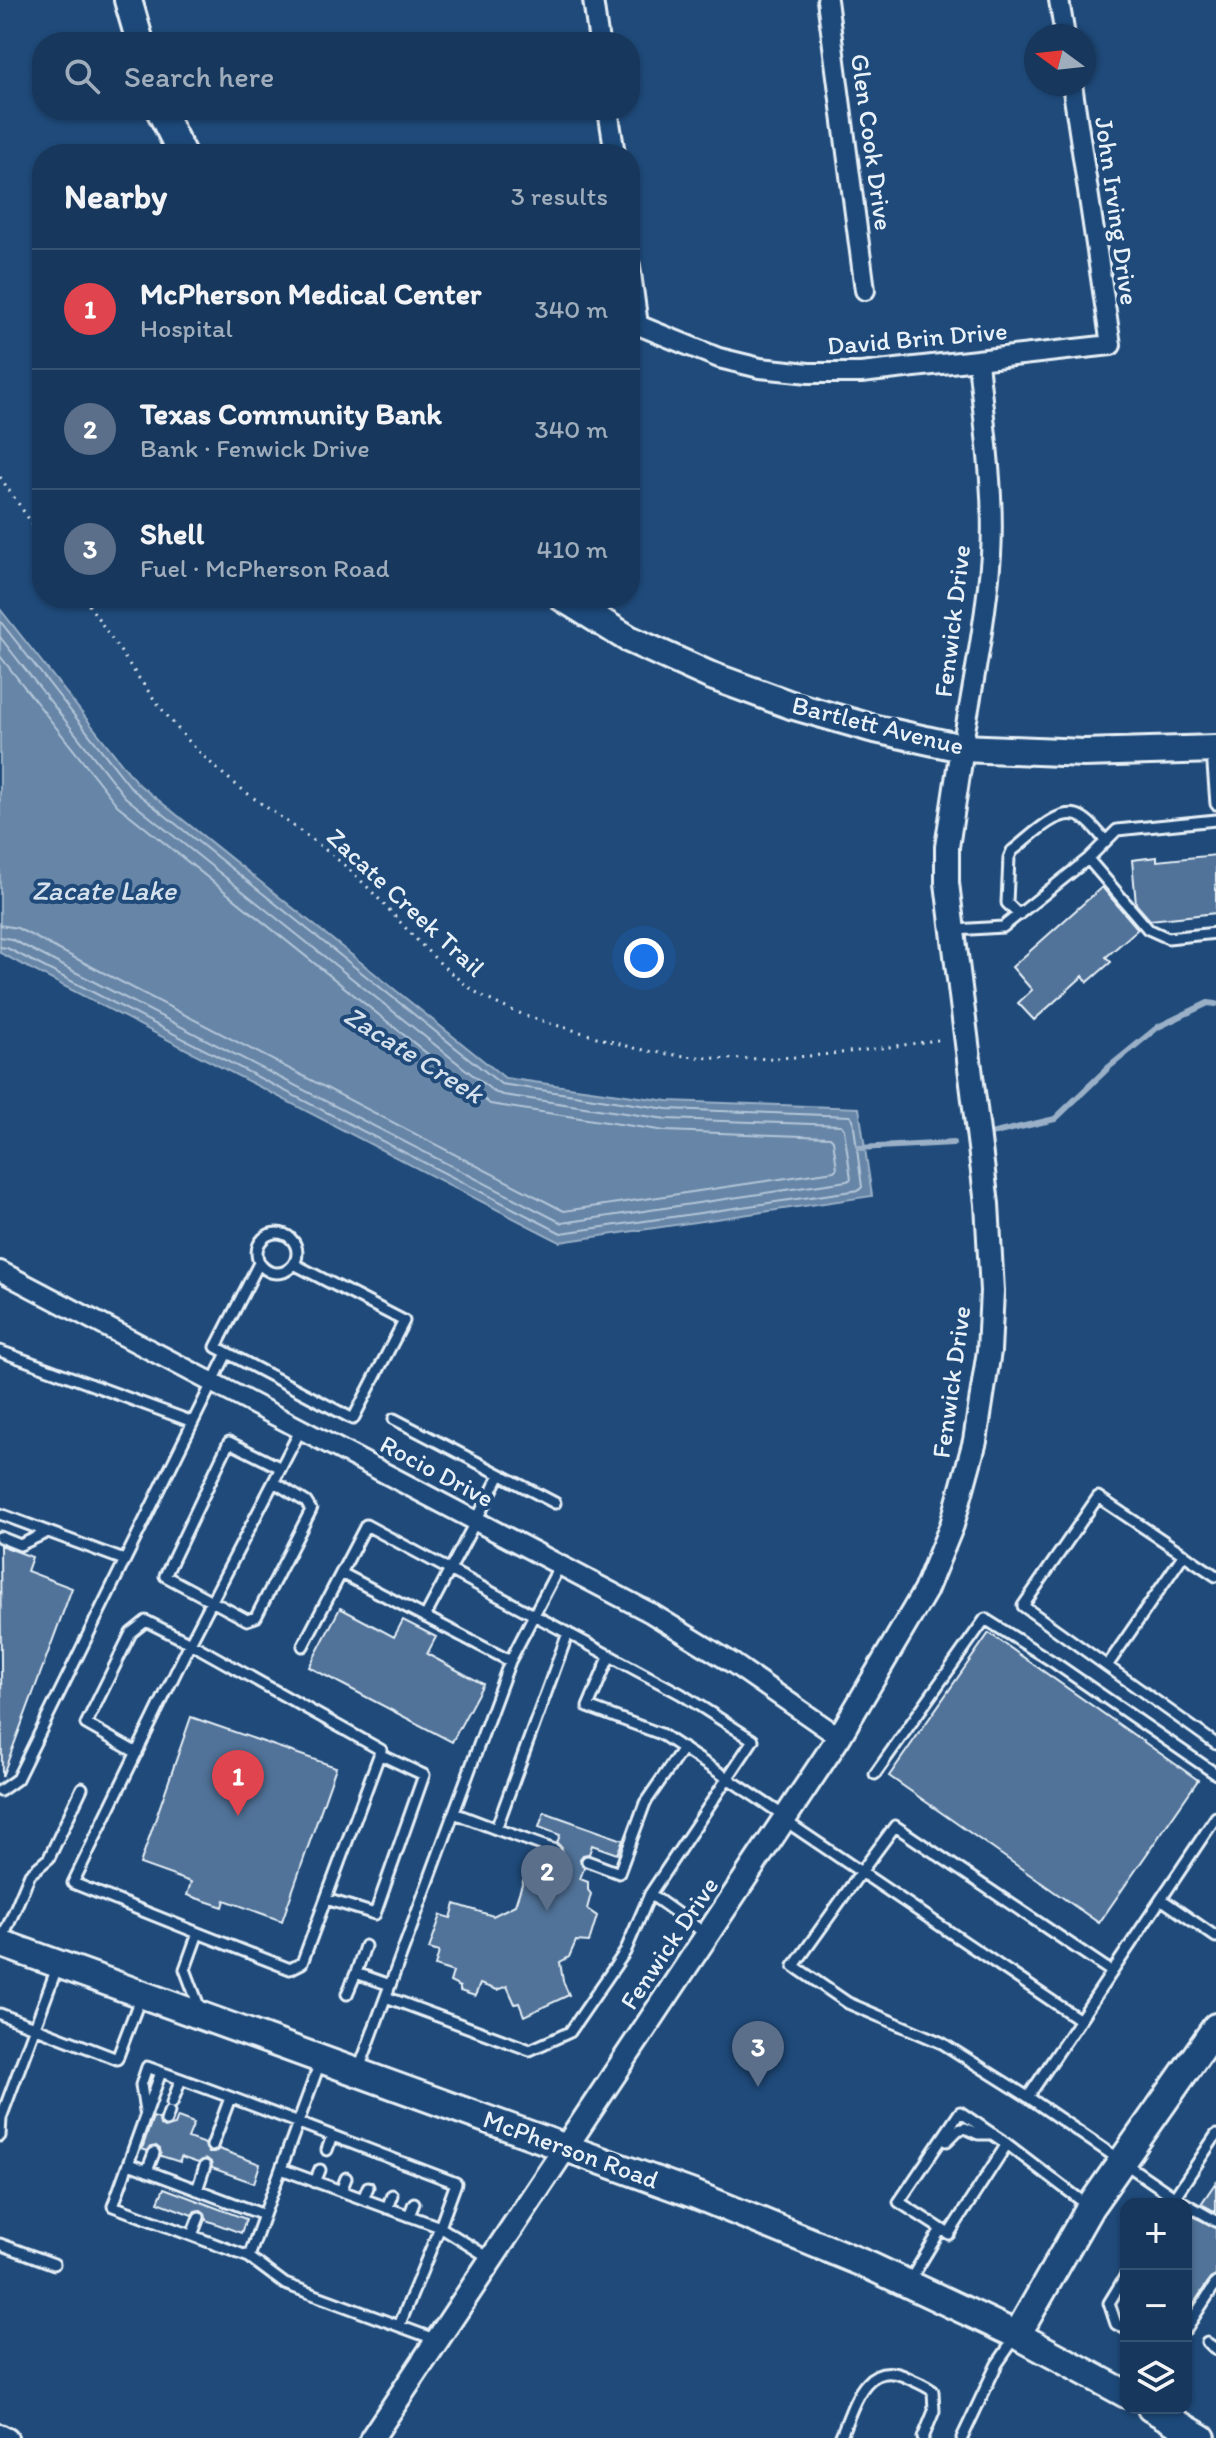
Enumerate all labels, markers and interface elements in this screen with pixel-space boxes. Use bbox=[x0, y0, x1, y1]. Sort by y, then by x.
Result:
north arrow bbox=[1024, 24, 1096, 96]
search box bbox=[32, 32, 640, 120]
street label: Glen Cook Drive bbox=[844, 51, 900, 233]
icon: search bbox=[60, 54, 104, 98]
text: Search here bbox=[124, 58, 274, 95]
street label: John Irving Drive bbox=[1088, 115, 1146, 307]
text: Nearby bbox=[64, 176, 167, 217]
text: 3 results bbox=[511, 180, 608, 212]
text: McPherson Medical Center bbox=[140, 275, 481, 312]
text: 1 bbox=[84, 293, 96, 325]
text: 340 m bbox=[534, 293, 608, 325]
text: Hospital bbox=[140, 312, 233, 344]
street label: David Brin Drive bbox=[825, 314, 1009, 362]
text: Texas Community Bank bbox=[140, 395, 442, 432]
text: 2 bbox=[83, 413, 97, 445]
text: 340 m bbox=[534, 413, 608, 445]
text: Bank · Fenwick Drive bbox=[140, 432, 370, 464]
text: Shell bbox=[140, 515, 204, 552]
text: 3 bbox=[83, 533, 97, 565]
text: 410 m bbox=[537, 533, 608, 565]
street label: Fenwick Drive bbox=[927, 543, 977, 699]
text: Fuel · McPherson Road bbox=[140, 552, 390, 584]
street label: Bartlett Avenue bbox=[789, 688, 967, 762]
street label: Zacate Creek Trail bbox=[320, 821, 492, 983]
water label: Zacate Lake bbox=[32, 873, 178, 907]
your location bbox=[624, 938, 664, 978]
water label: Zacate Creek bbox=[338, 998, 491, 1111]
street label: Fenwick Drive bbox=[924, 1304, 978, 1460]
street label: Rocio Drive bbox=[375, 1428, 499, 1514]
pin: 1 bbox=[212, 1750, 264, 1816]
pin: 2 bbox=[521, 1845, 573, 1911]
street label: Fenwick Drive bbox=[613, 1870, 725, 2016]
pin: 3 bbox=[732, 2021, 784, 2087]
street label: McPherson Road bbox=[479, 2102, 663, 2196]
map controls bbox=[1120, 2198, 1192, 2414]
button: + bbox=[1120, 2198, 1192, 2270]
button: − bbox=[1120, 2270, 1192, 2342]
button: layers bbox=[1120, 2342, 1192, 2414]

